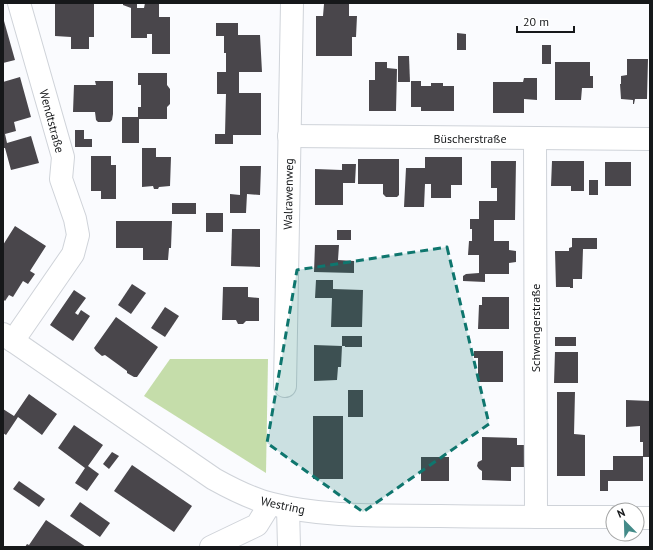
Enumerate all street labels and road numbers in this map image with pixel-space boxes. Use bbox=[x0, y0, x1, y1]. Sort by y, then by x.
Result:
street label: Wendtstraße bbox=[36, 88, 68, 154]
street label: Büscherstraße bbox=[433, 131, 507, 146]
street label: Walrawenweg bbox=[280, 158, 296, 230]
street label: Schwengerstraße bbox=[528, 284, 543, 372]
street label: Westring bbox=[259, 493, 307, 517]

